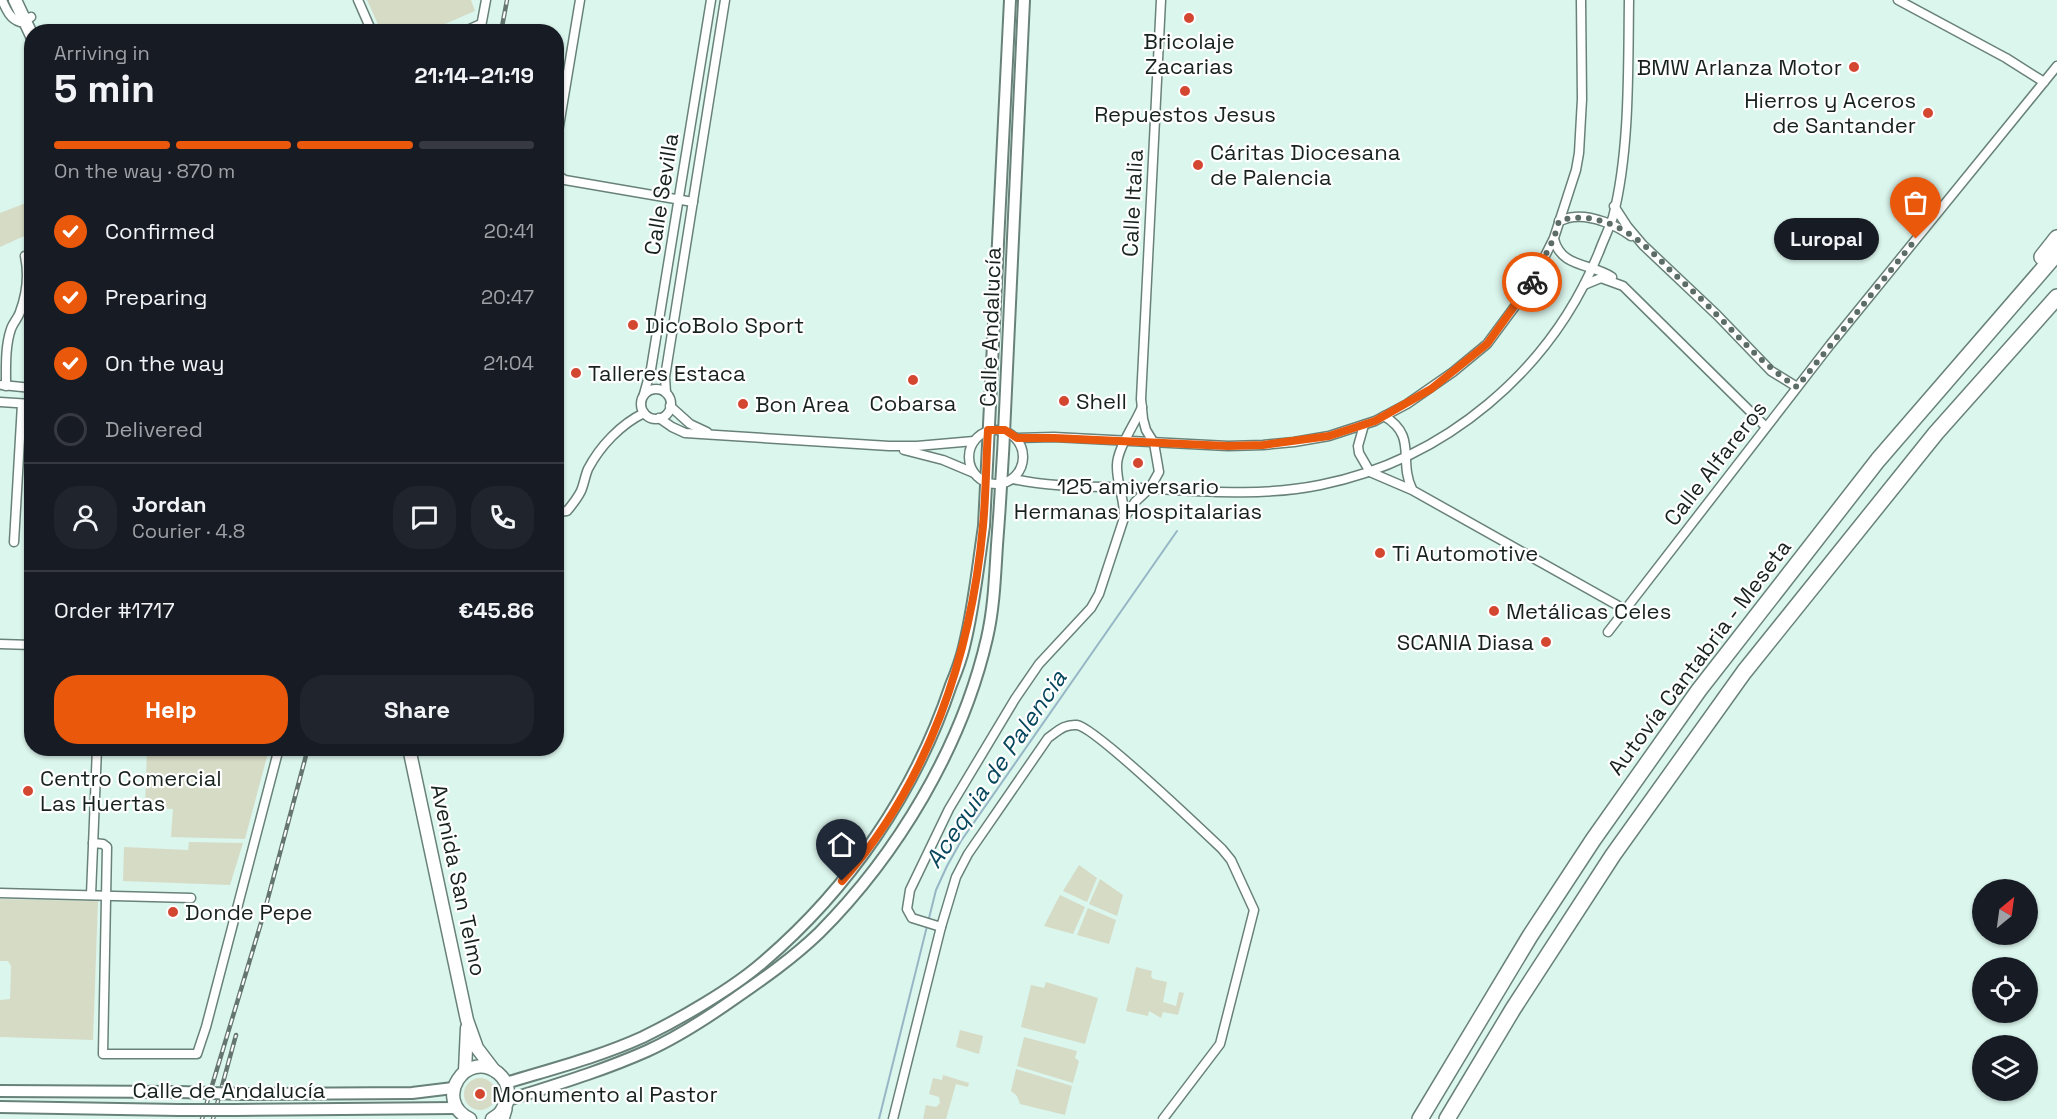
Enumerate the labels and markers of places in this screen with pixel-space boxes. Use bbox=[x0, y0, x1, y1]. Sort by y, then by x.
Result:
marker: Bricolaje Zacarias bbox=[1182, 11, 1196, 25]
place label: Bricolaje Zacarias bbox=[1143, 27, 1235, 80]
place label: BMW Arlanza Motor bbox=[1637, 53, 1842, 81]
marker: BMW Arlanza Motor bbox=[1847, 60, 1861, 74]
marker: Repuestos Jesus bbox=[1178, 84, 1192, 98]
place label: Hierros y Aceros de Santander bbox=[1744, 86, 1916, 139]
place label: Repuestos Jesus bbox=[1094, 100, 1276, 128]
marker: Hierros y Aceros de Santander bbox=[1921, 106, 1935, 120]
place label: Cáritas Diocesana de Palencia bbox=[1210, 138, 1401, 191]
marker: Cáritas Diocesana de Palencia bbox=[1191, 158, 1205, 172]
pin bbox=[1890, 177, 1941, 239]
callout: Luropal bbox=[1775, 218, 1880, 260]
place label: DicoBolo Sport bbox=[645, 311, 804, 339]
marker: DicoBolo Sport bbox=[626, 318, 640, 332]
place label: Talleres Estaca bbox=[588, 359, 746, 387]
marker: Talleres Estaca bbox=[569, 366, 583, 380]
marker: Cobarsa bbox=[906, 373, 920, 387]
place label: Shell bbox=[1076, 387, 1127, 415]
place label: Cobarsa bbox=[870, 389, 957, 417]
place label: Bon Area bbox=[755, 390, 850, 418]
marker: Shell bbox=[1057, 394, 1071, 408]
marker: Bon Area bbox=[736, 397, 750, 411]
marker: 125 amiversario Hermanas Hospitalarias bbox=[1131, 456, 1145, 470]
place label: 125 amiversario Hermanas Hospitalarias bbox=[1014, 472, 1262, 525]
place label: Ti Automotive bbox=[1392, 539, 1538, 567]
marker: Ti Automotive bbox=[1373, 546, 1387, 560]
place label: Metálicas Celes bbox=[1506, 597, 1671, 625]
marker: Metálicas Celes bbox=[1487, 604, 1501, 618]
place label: SCANIA Diasa bbox=[1397, 628, 1534, 656]
marker: SCANIA Diasa bbox=[1539, 635, 1553, 649]
place label: Centro Comercial Las Huertas bbox=[40, 764, 222, 817]
marker: Centro Comercial Las Huertas bbox=[21, 784, 35, 798]
pin bbox=[816, 819, 867, 881]
place label: Donde Pepe bbox=[185, 898, 313, 926]
marker: Donde Pepe bbox=[166, 905, 180, 919]
place label: Monumento al Pastor bbox=[492, 1080, 718, 1108]
marker: Monumento al Pastor bbox=[473, 1087, 487, 1101]

